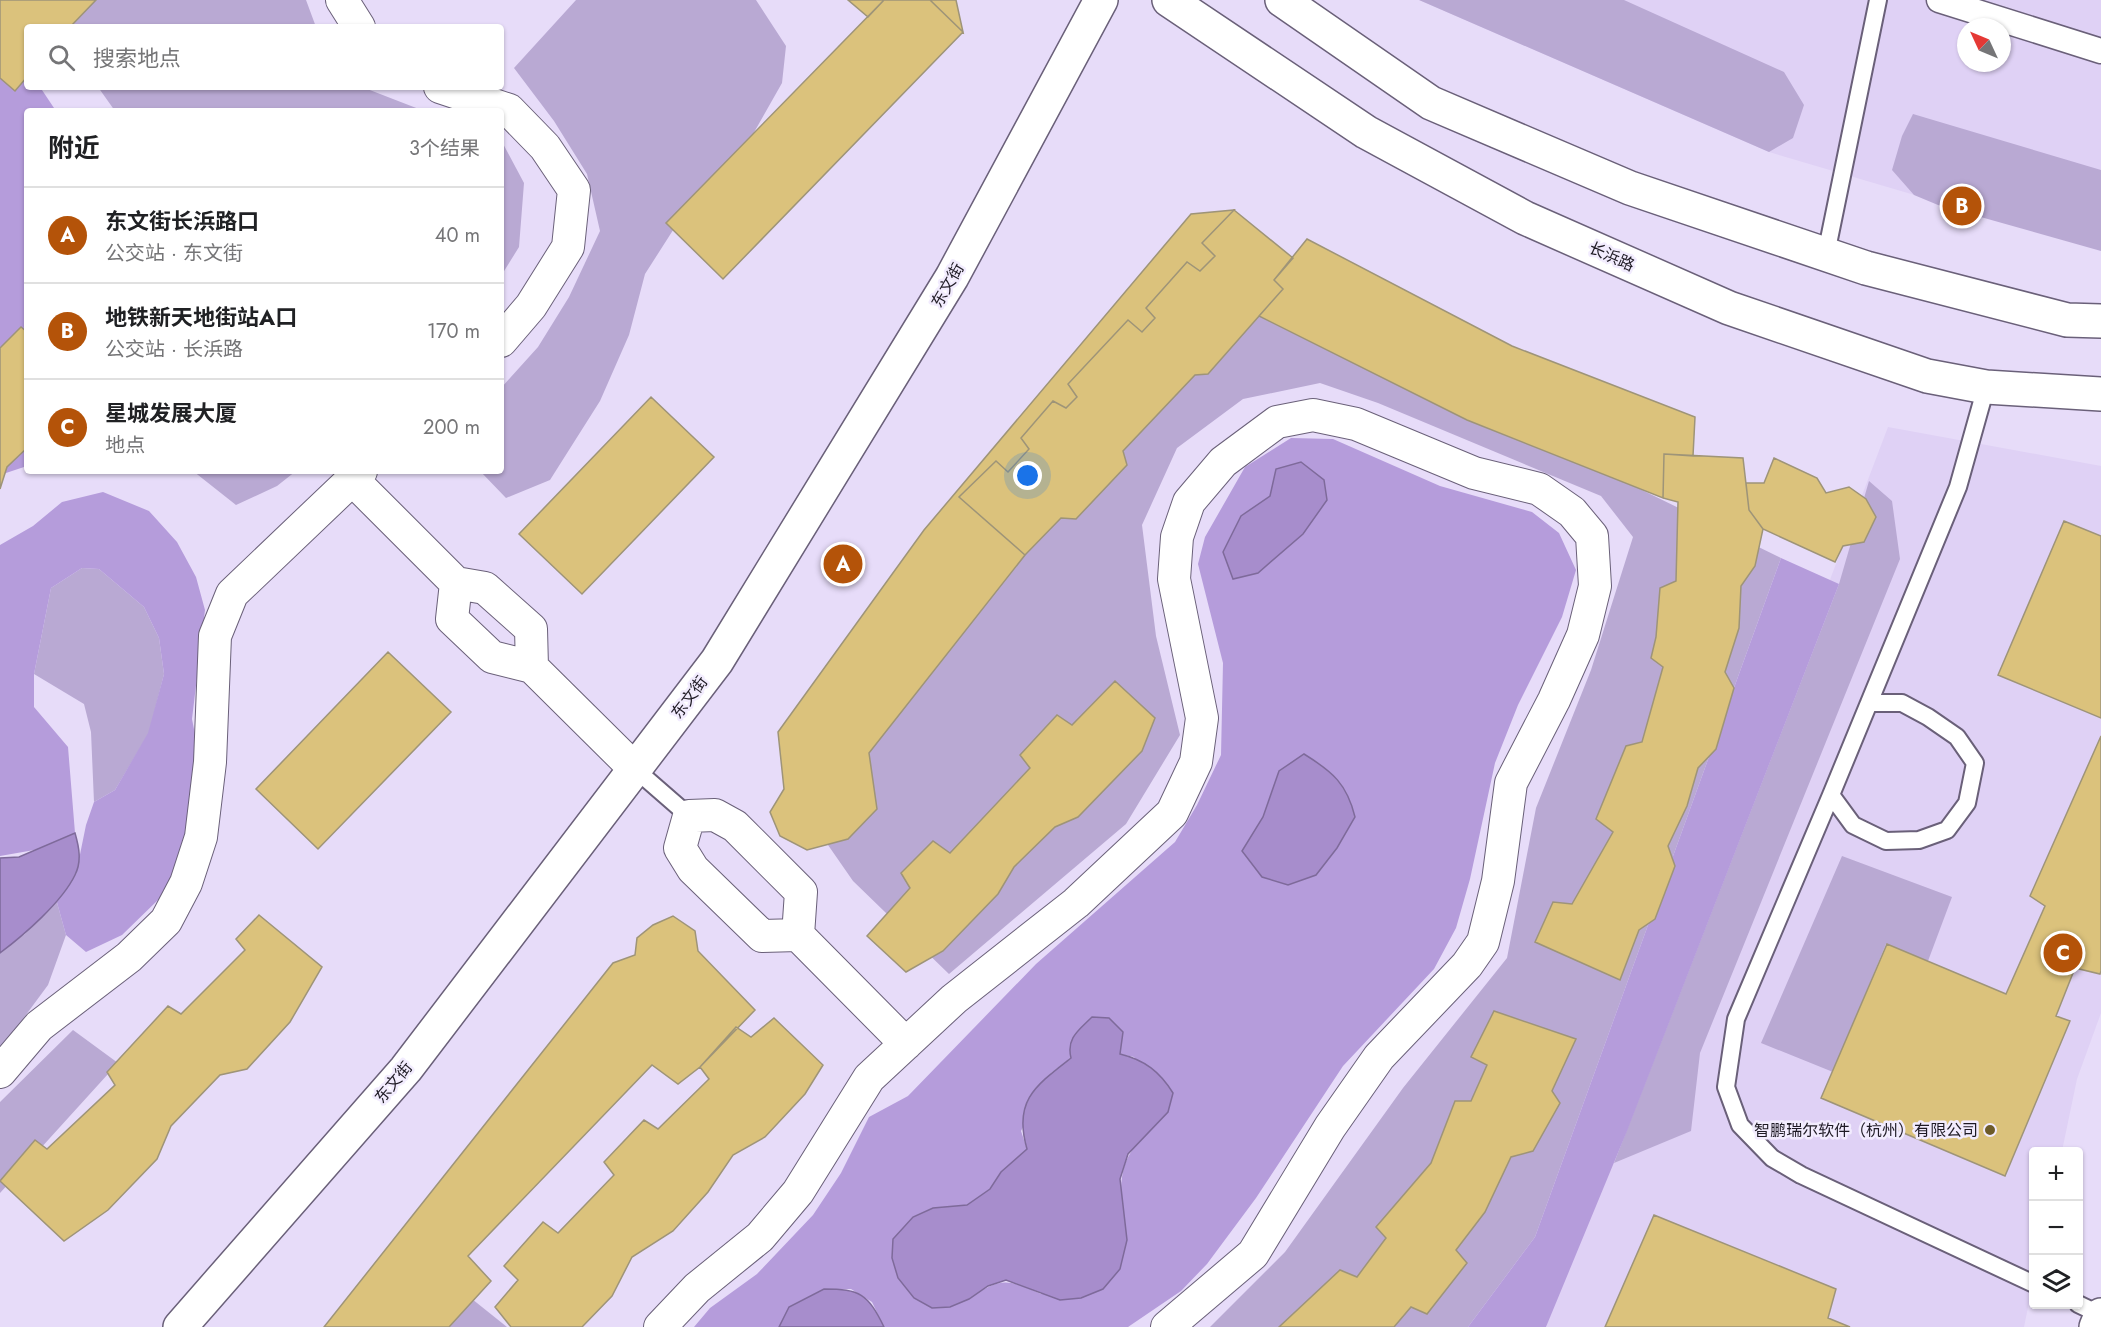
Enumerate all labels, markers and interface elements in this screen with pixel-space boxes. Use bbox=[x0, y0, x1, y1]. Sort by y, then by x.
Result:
north arrow bbox=[1957, 18, 2011, 72]
search box bbox=[24, 24, 504, 90]
icon: search bbox=[45, 41, 78, 74]
text: 搜索地点 bbox=[93, 42, 181, 74]
text: 附近 bbox=[48, 129, 100, 167]
text: 3个结果 bbox=[409, 134, 480, 163]
pin: B bbox=[1942, 184, 1982, 228]
text: 东文街长浜路口 bbox=[105, 205, 259, 237]
text: A bbox=[60, 221, 75, 250]
text: 40 m bbox=[435, 221, 480, 250]
street label: 长浜路 bbox=[1585, 236, 1638, 277]
text: 公交站 · 东文街 bbox=[105, 239, 243, 268]
street label: 东文街 bbox=[925, 259, 969, 312]
text: 地铁新天地街站A口 bbox=[105, 301, 297, 333]
text: B bbox=[61, 317, 74, 346]
text: 170 m bbox=[427, 317, 480, 346]
text: 公交站 · 长浜路 bbox=[105, 335, 243, 364]
text: 星城发展大厦 bbox=[105, 397, 237, 429]
text: C bbox=[60, 413, 75, 442]
text: 200 m bbox=[423, 413, 480, 442]
text: 地点 bbox=[105, 431, 145, 460]
your location bbox=[1013, 461, 1042, 490]
pin: A bbox=[824, 542, 862, 586]
street label: 东文街 bbox=[666, 671, 713, 723]
pin: C bbox=[2044, 930, 2082, 976]
street label: 东文街 bbox=[369, 1057, 418, 1108]
place label: 智鹏瑞尔软件（杭州）有限公司 bbox=[1754, 1119, 1978, 1142]
marker: 智鹏瑞尔软件（杭州）有限公司 bbox=[1983, 1123, 1997, 1137]
map controls bbox=[2029, 1147, 2083, 1309]
button: + bbox=[2029, 1147, 2083, 1201]
button: − bbox=[2029, 1201, 2083, 1255]
button: layers bbox=[2029, 1255, 2083, 1309]

